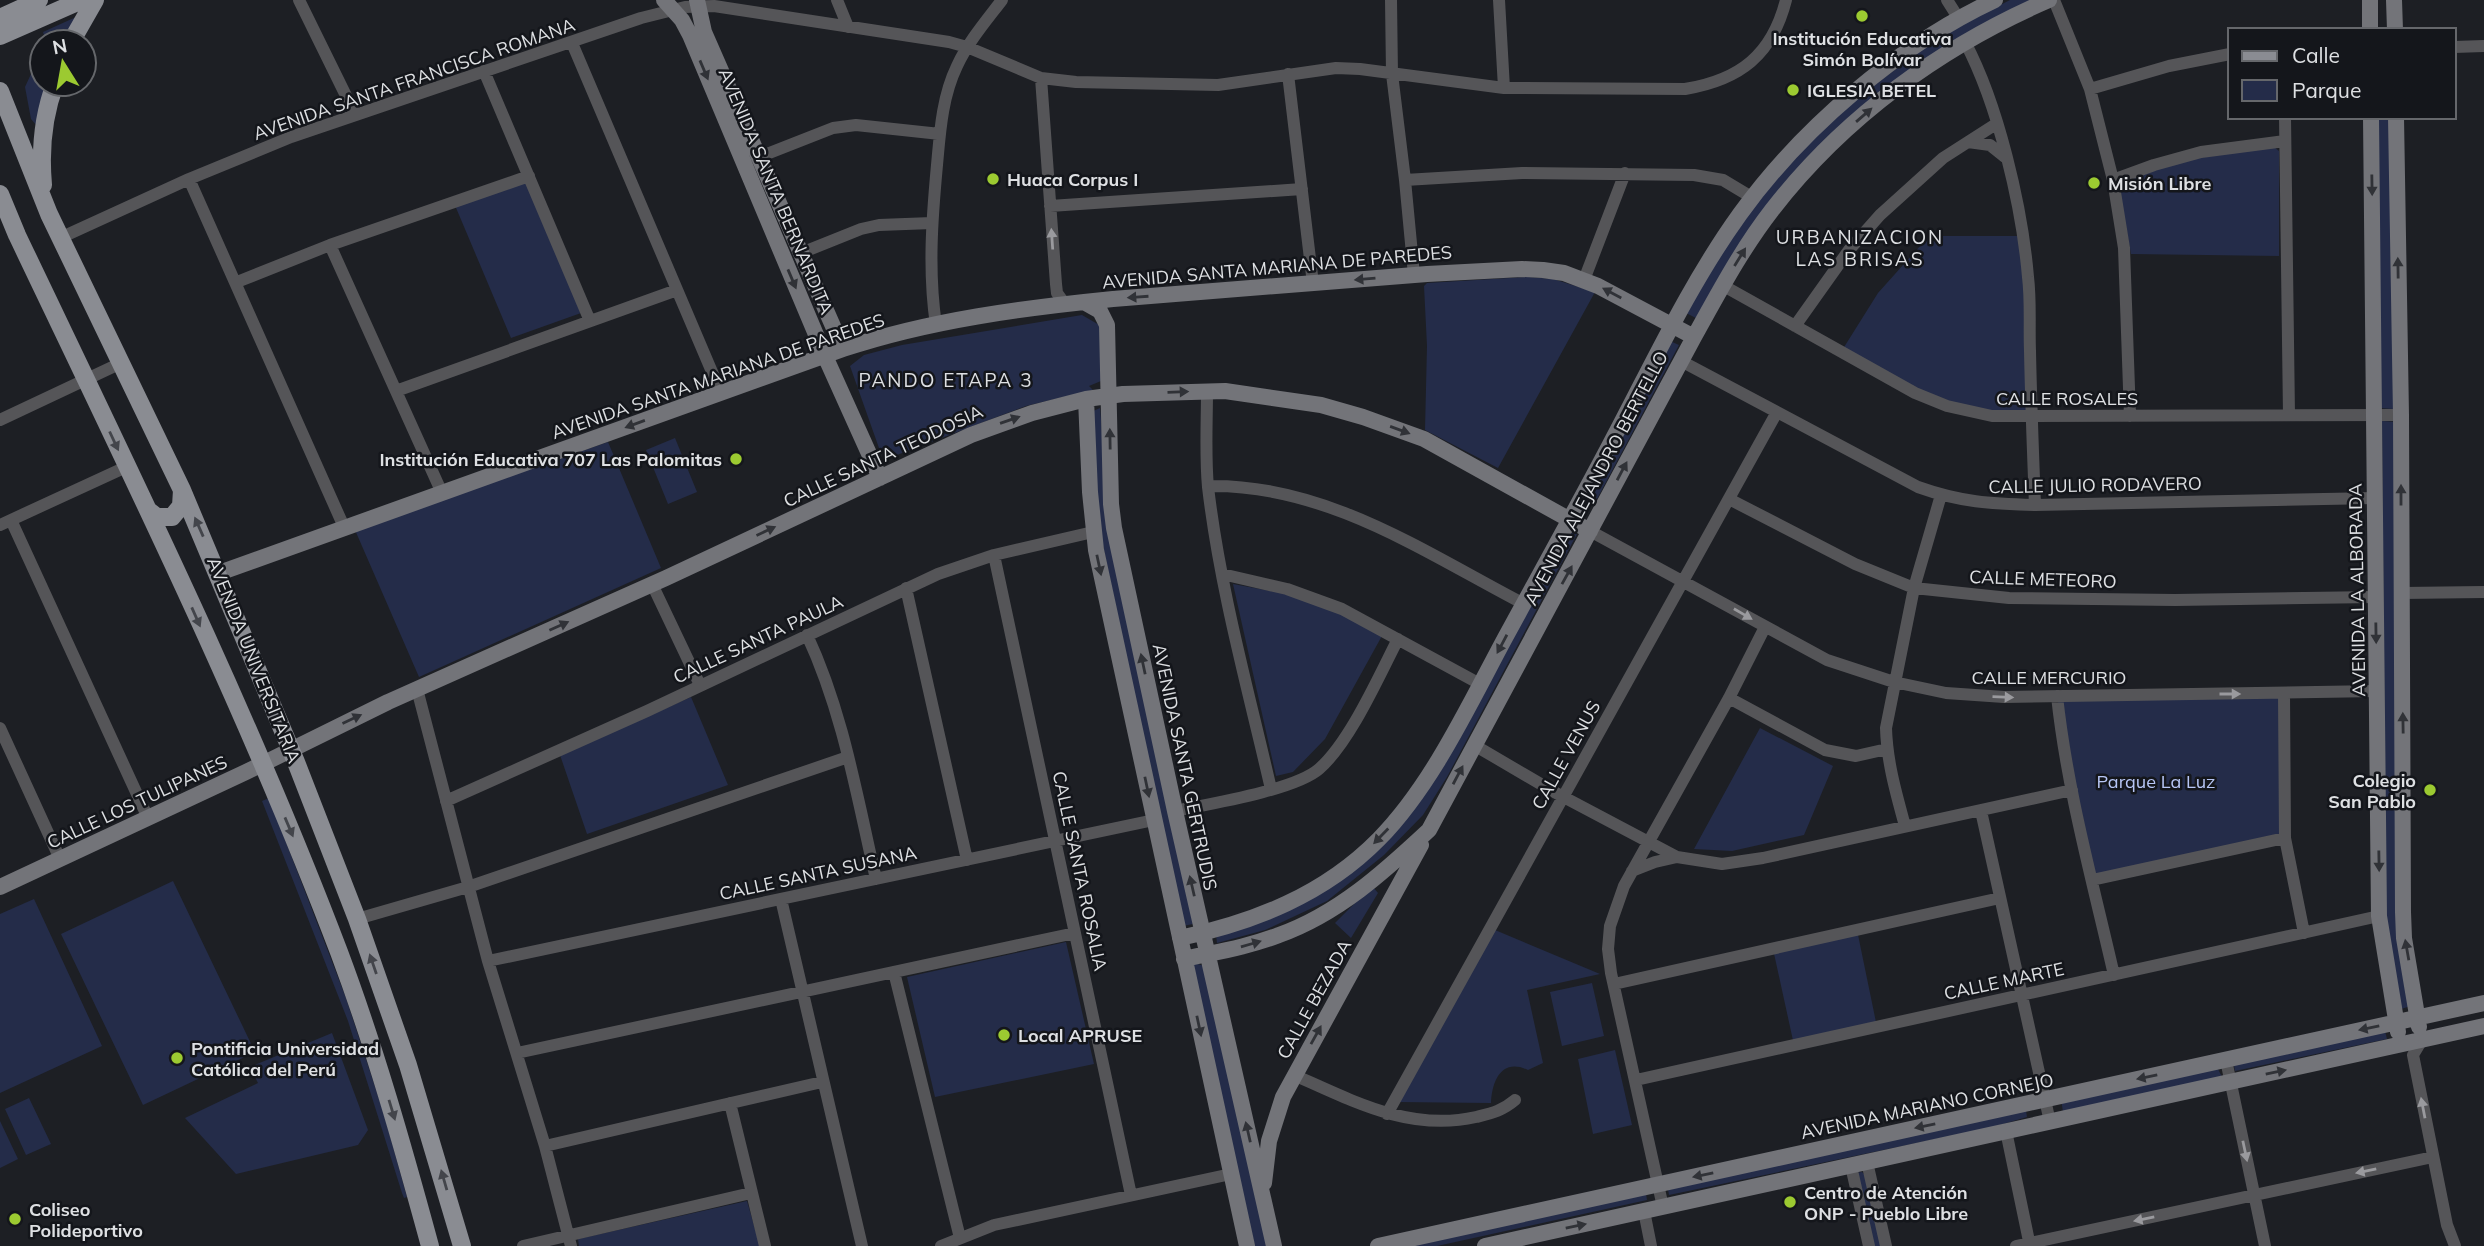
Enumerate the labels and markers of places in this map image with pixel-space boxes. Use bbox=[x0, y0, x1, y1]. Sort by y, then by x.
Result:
marker: Institución Educativa Simón Bolívar bbox=[1854, 8, 1870, 24]
place label: Institución Educativa Simón Bolívar bbox=[1772, 27, 1952, 71]
place label: IGLESIA BETEL bbox=[1807, 79, 1936, 102]
marker: IGLESIA BETEL bbox=[1785, 82, 1801, 98]
place label: Huaca Corpus I bbox=[1007, 168, 1138, 191]
marker: Huaca Corpus I bbox=[985, 171, 1001, 187]
place label: Misión Libre bbox=[2108, 172, 2211, 195]
marker: Misión Libre bbox=[2086, 175, 2102, 191]
place label: Institución Educativa 707 Las Palomitas bbox=[379, 448, 722, 471]
marker: Institución Educativa 707 Las Palomitas bbox=[728, 451, 744, 467]
place label: Colegio San Pablo bbox=[2328, 769, 2416, 813]
marker: Colegio San Pablo bbox=[2422, 782, 2438, 798]
place label: Local APRUSE bbox=[1018, 1024, 1142, 1047]
marker: Local APRUSE bbox=[996, 1027, 1012, 1043]
place label: Pontificia Universidad Católica del Perú bbox=[191, 1037, 379, 1081]
marker: Pontificia Universidad Católica del Perú bbox=[169, 1050, 185, 1066]
place label: Centro de Atención ONP - Pueblo Libre bbox=[1804, 1181, 1968, 1225]
marker: Centro de Atención ONP - Pueblo Libre bbox=[1782, 1194, 1798, 1210]
place label: Coliseo Polideportivo bbox=[29, 1198, 143, 1242]
marker: Coliseo Polideportivo bbox=[7, 1211, 23, 1227]

